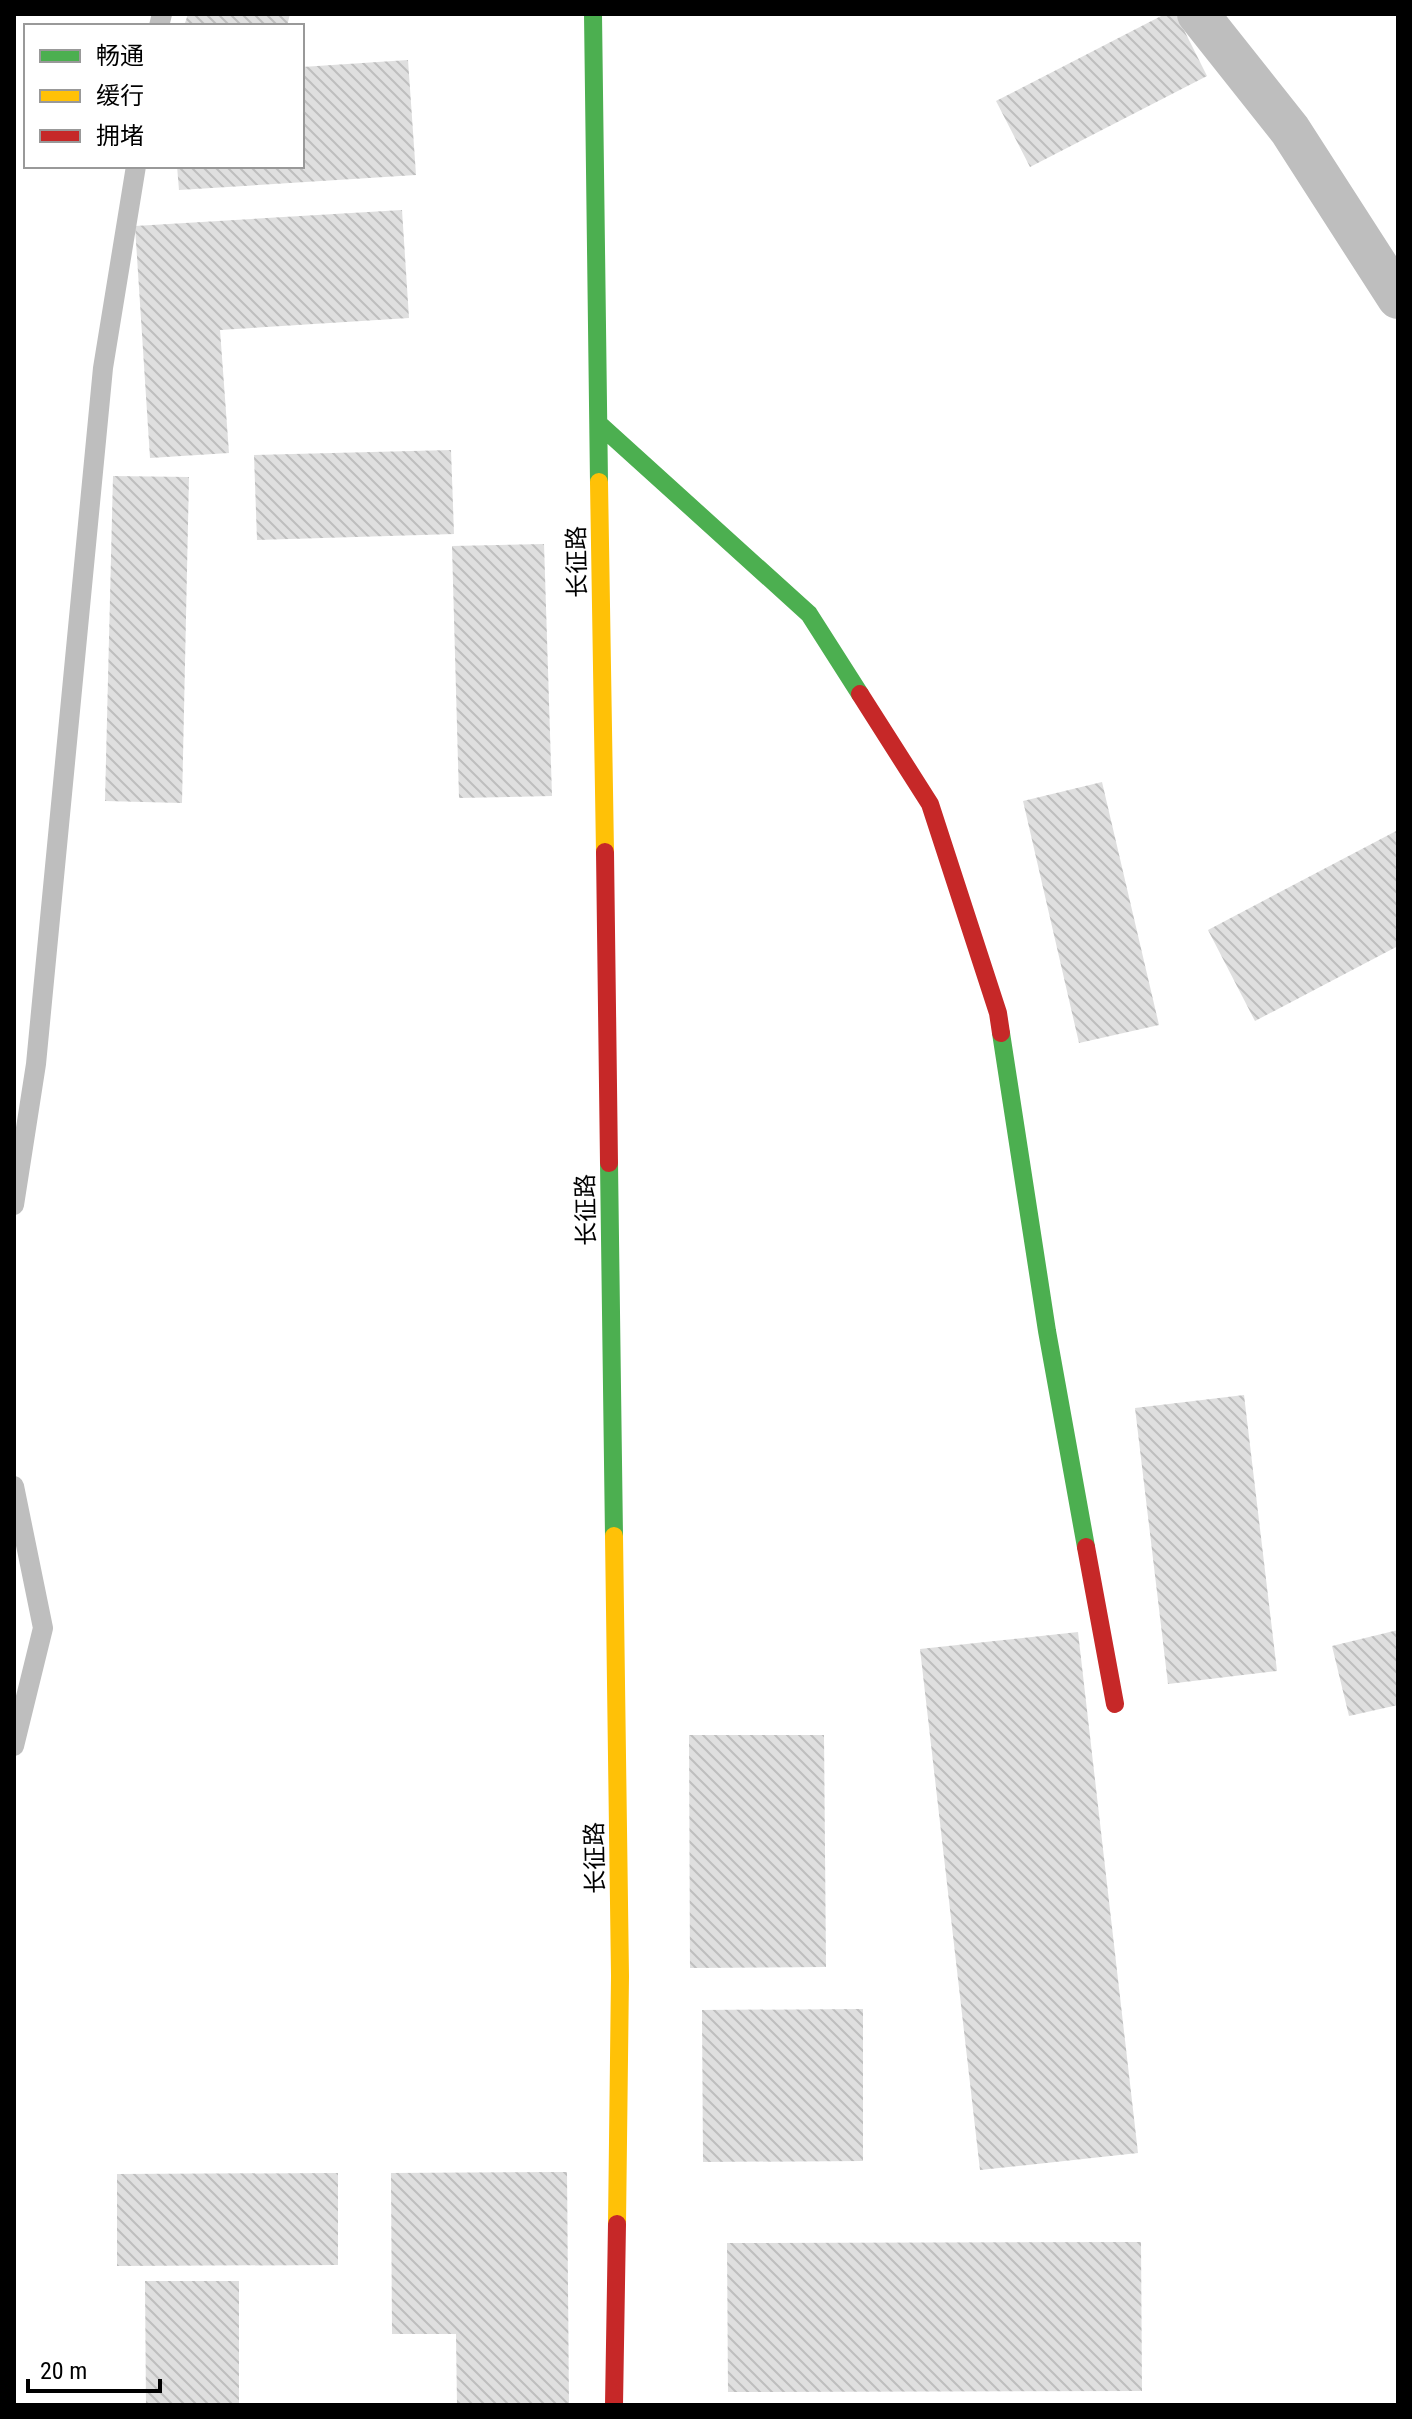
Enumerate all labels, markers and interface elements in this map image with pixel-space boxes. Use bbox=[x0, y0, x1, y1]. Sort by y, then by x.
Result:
legend bbox=[24, 24, 304, 168]
text: 畅通 bbox=[96, 42, 144, 70]
text: 缓行 bbox=[96, 82, 144, 110]
text: 拥堵 bbox=[96, 122, 144, 150]
street label: 长征路 bbox=[562, 526, 592, 598]
street label: 长征路 bbox=[571, 1174, 601, 1246]
street label: 长征路 bbox=[580, 1822, 610, 1894]
scale bar bbox=[28, 2343, 160, 2393]
text: 20 m bbox=[40, 2357, 87, 2385]

